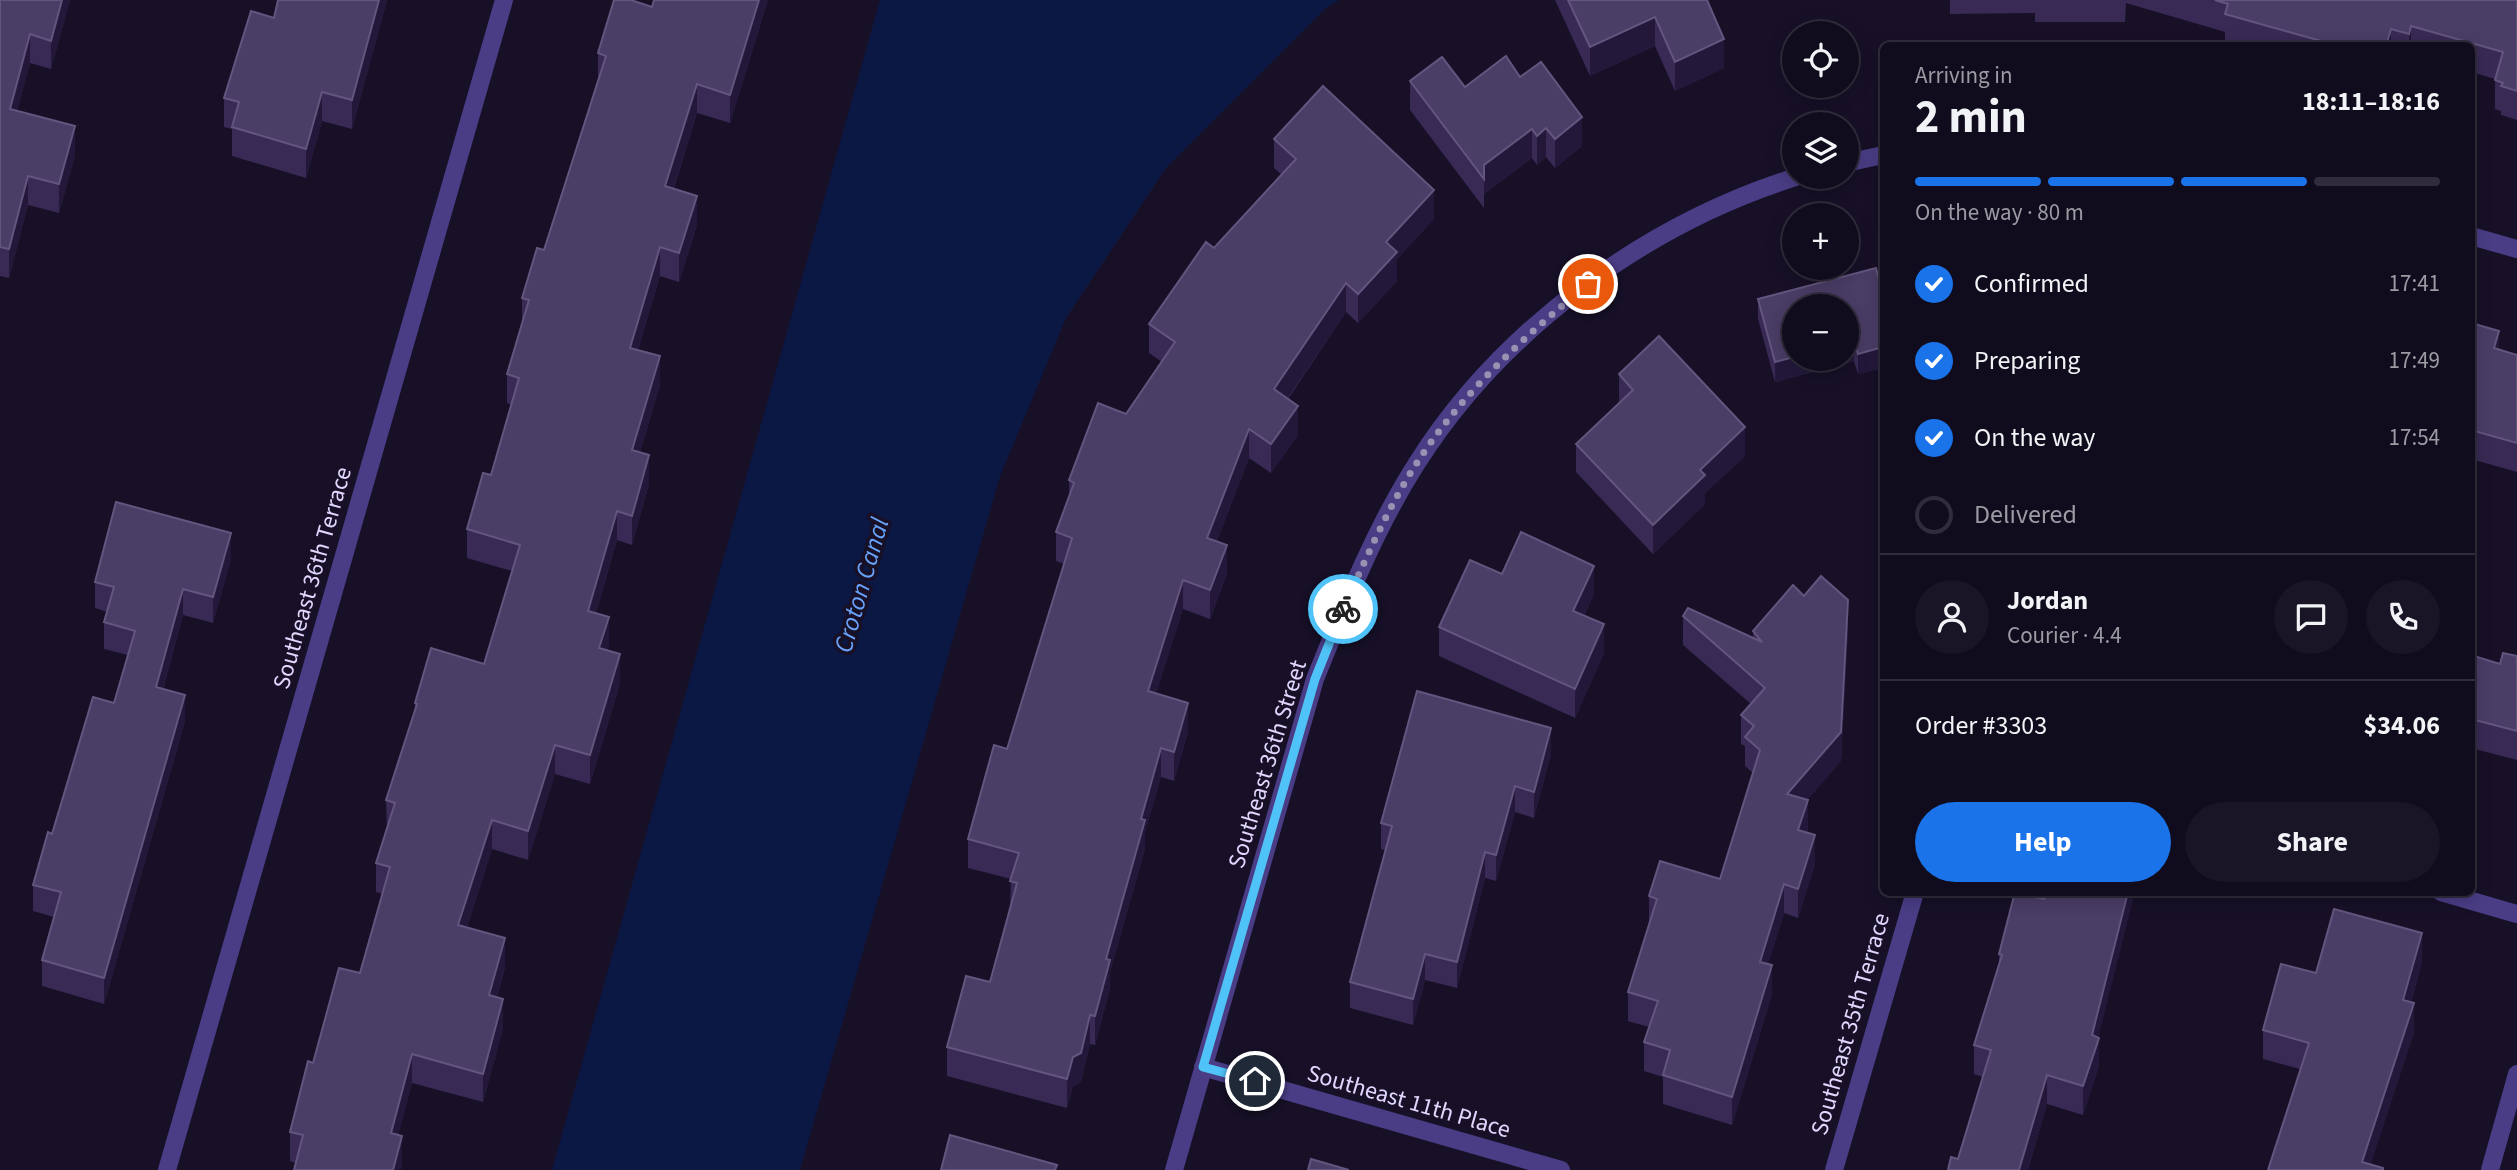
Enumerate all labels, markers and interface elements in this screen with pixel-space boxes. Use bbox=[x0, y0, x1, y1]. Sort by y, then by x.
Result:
map controls bbox=[1782, 21, 1859, 371]
button: locate bbox=[1782, 21, 1859, 98]
text: Arriving in bbox=[1915, 59, 2013, 92]
text: 18:11–18:16 bbox=[2302, 83, 2440, 120]
text: 2 min bbox=[1915, 85, 2027, 150]
button: layers bbox=[1782, 112, 1859, 189]
text: On the way · 80 m bbox=[1915, 196, 2084, 229]
button: + bbox=[1782, 203, 1859, 280]
pin bbox=[1558, 254, 1618, 314]
icon: bag bbox=[1569, 265, 1607, 303]
icon: check bbox=[1915, 265, 1953, 303]
text: Confirmed bbox=[1974, 265, 2089, 302]
text: 17:41 bbox=[2389, 267, 2440, 300]
button: − bbox=[1782, 294, 1859, 371]
icon: check bbox=[1915, 342, 1953, 380]
text: Preparing bbox=[1974, 342, 2080, 379]
text: 17:49 bbox=[2389, 344, 2440, 377]
icon: check bbox=[1915, 419, 1953, 457]
text: On the way bbox=[1974, 419, 2095, 456]
text: 17:54 bbox=[2389, 421, 2440, 454]
street label: Southeast 36th Terrace bbox=[264, 463, 361, 693]
text: Delivered bbox=[1974, 496, 2077, 533]
water label: Croton Canal bbox=[825, 513, 899, 657]
courier bbox=[1308, 574, 1378, 644]
button: person bbox=[1915, 580, 1989, 654]
button: chat bbox=[2274, 580, 2348, 654]
button: phone bbox=[2366, 580, 2440, 654]
text: Jordan bbox=[2007, 582, 2088, 619]
icon: bike bbox=[1324, 590, 1362, 628]
text: Courier · 4.4 bbox=[2007, 619, 2122, 652]
street label: Southeast 36th Street bbox=[1219, 656, 1316, 873]
text: Order #3303 bbox=[1915, 707, 2047, 744]
text: $34.06 bbox=[2364, 707, 2440, 744]
button: Help bbox=[1915, 802, 2171, 882]
button: Share bbox=[2185, 802, 2440, 882]
street label: Southeast 35th Terrace bbox=[1802, 909, 1899, 1139]
pin bbox=[1225, 1051, 1285, 1111]
street label: Southeast 11th Place bbox=[1303, 1056, 1515, 1147]
icon: home bbox=[1236, 1062, 1274, 1100]

